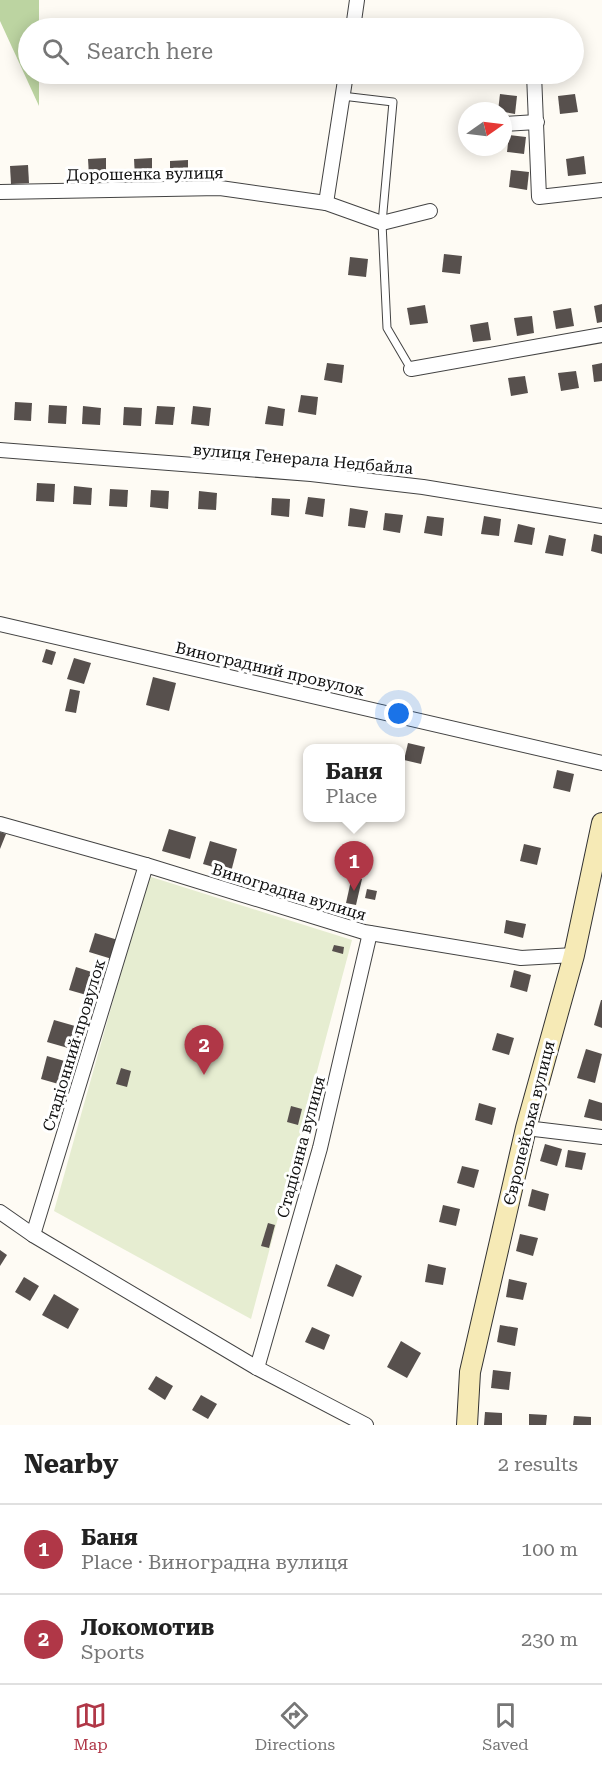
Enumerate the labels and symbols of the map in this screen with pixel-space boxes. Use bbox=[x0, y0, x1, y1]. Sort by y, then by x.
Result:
north arrow bbox=[458, 102, 512, 156]
street label: Дорошенка вулиця bbox=[66, 163, 224, 185]
street label: вулиця Генерала Недбайла bbox=[192, 440, 414, 478]
street label: Виноградний провулок bbox=[174, 638, 366, 700]
your location bbox=[384, 699, 413, 728]
pin: 1 bbox=[334, 842, 374, 891]
street label: Виноградна вулиця bbox=[209, 859, 369, 925]
street label: Стадіонний провулок bbox=[39, 957, 109, 1133]
pin: 2 bbox=[184, 1026, 224, 1075]
street label: Європейська вулиця bbox=[499, 1039, 559, 1207]
street label: Стадіонна вулиця bbox=[273, 1074, 329, 1220]

